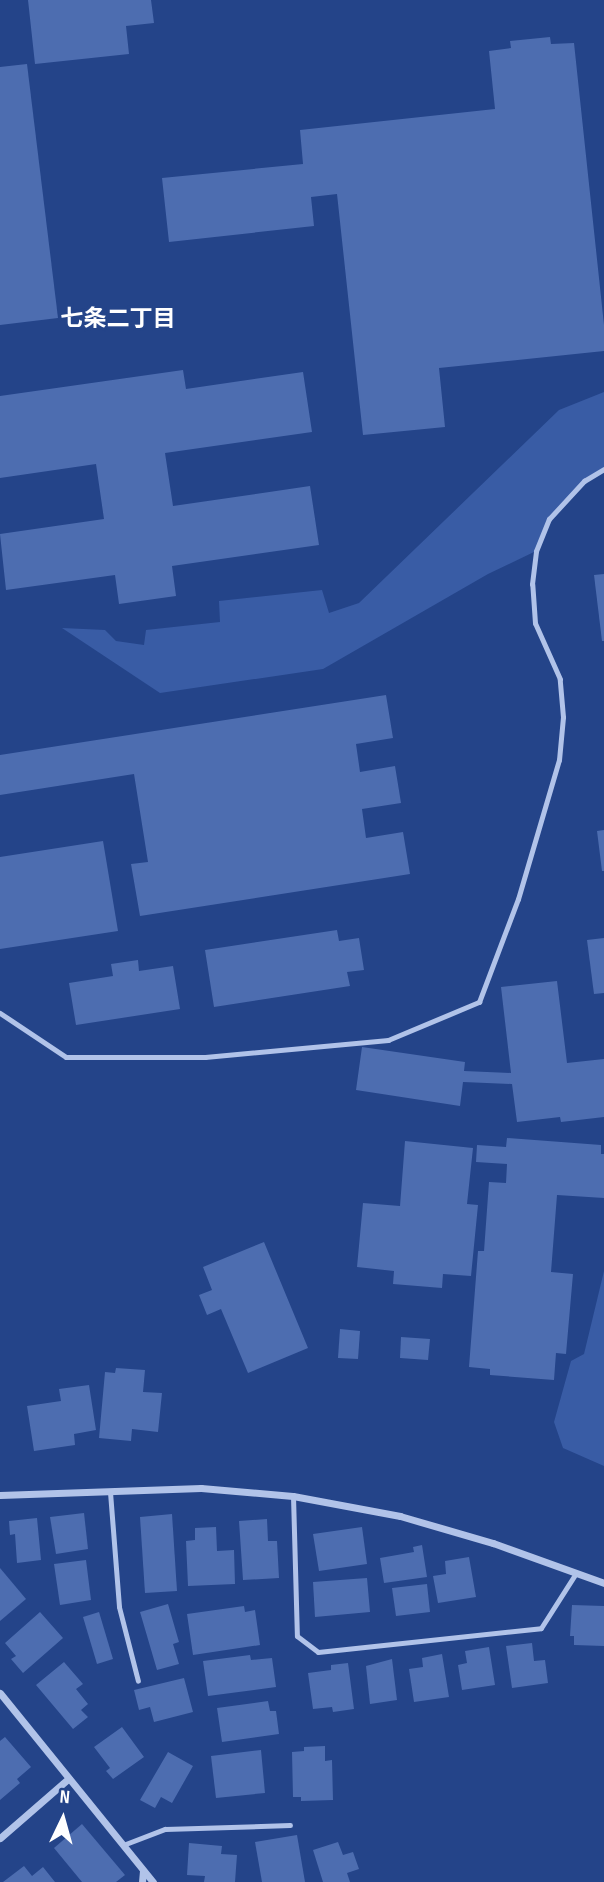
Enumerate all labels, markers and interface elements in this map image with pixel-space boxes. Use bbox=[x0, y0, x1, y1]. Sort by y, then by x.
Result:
district label: 七条二丁目 bbox=[61, 305, 175, 333]
north arrow bbox=[28, 1784, 98, 1854]
text: N bbox=[59, 1786, 71, 1809]

